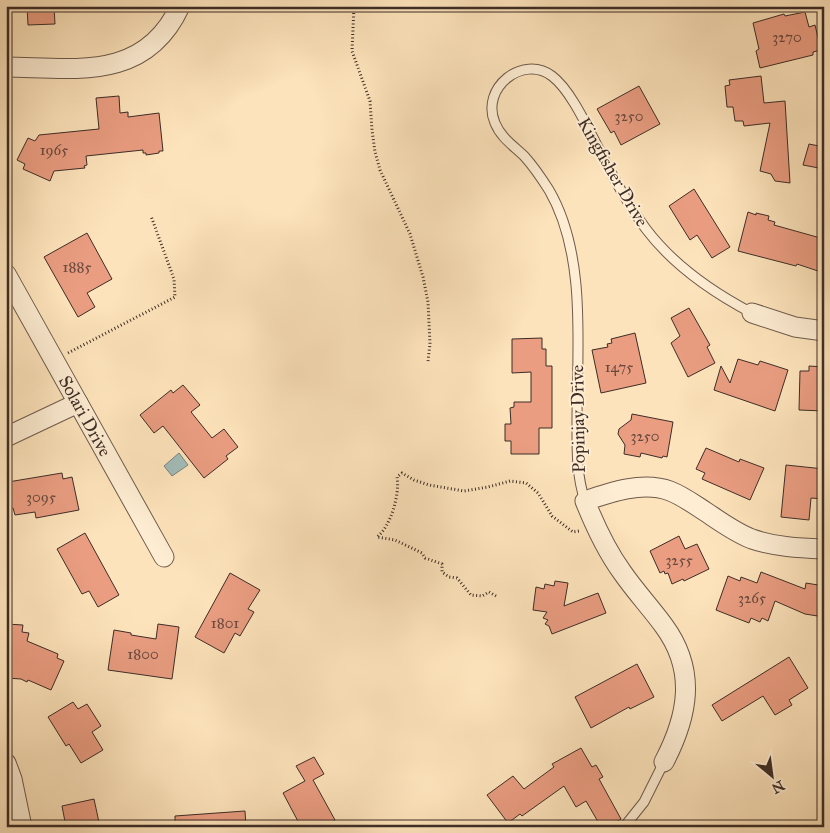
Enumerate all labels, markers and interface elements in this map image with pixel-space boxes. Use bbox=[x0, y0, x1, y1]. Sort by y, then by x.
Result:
house number: 3270 bbox=[772, 28, 802, 46]
house number: 3250 bbox=[615, 107, 644, 125]
street label: Kingfisher Drive bbox=[572, 113, 653, 231]
house number: 1965 bbox=[40, 141, 68, 159]
house number: 1885 bbox=[63, 258, 91, 276]
house number: 1475 bbox=[605, 358, 633, 376]
street label: Popinjay Drive bbox=[566, 365, 590, 473]
street label: Solari Drive bbox=[54, 372, 116, 460]
house number: 3250 bbox=[631, 427, 660, 445]
house number: 3095 bbox=[26, 488, 56, 506]
house number: 3255 bbox=[665, 551, 693, 569]
house number: 3265 bbox=[738, 589, 766, 607]
house number: 1801 bbox=[211, 614, 239, 632]
house number: 1800 bbox=[127, 645, 159, 663]
north arrow bbox=[748, 750, 798, 800]
text: N bbox=[769, 777, 787, 797]

